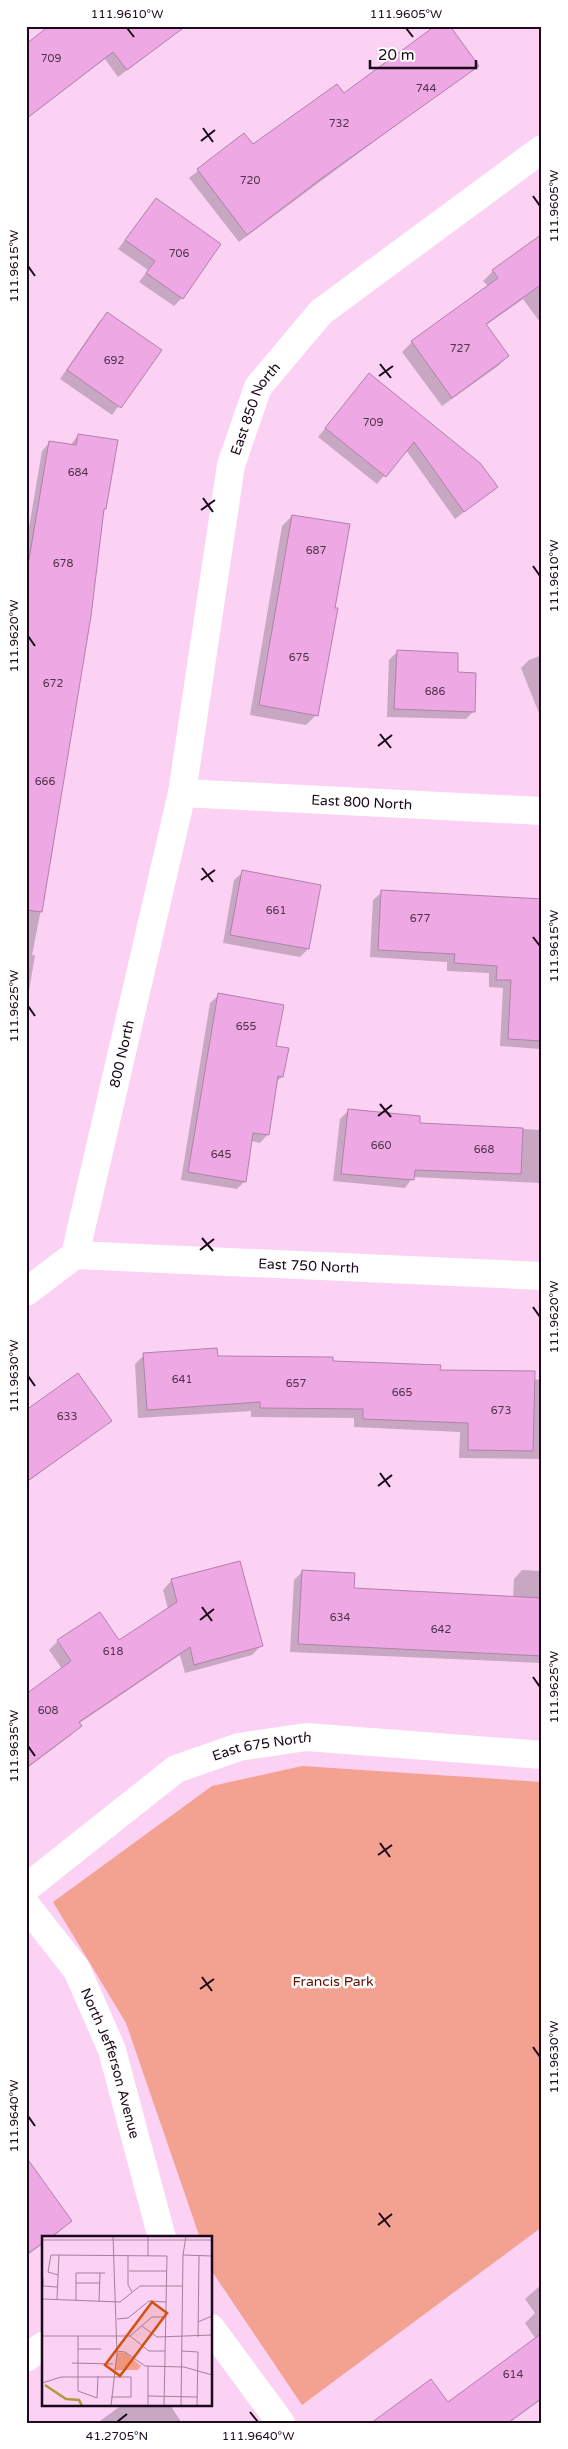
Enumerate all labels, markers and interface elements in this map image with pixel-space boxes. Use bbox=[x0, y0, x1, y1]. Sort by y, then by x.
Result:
text: 111.9610°W bbox=[91, 7, 163, 21]
text: 111.9605°W bbox=[370, 7, 442, 21]
scale bar bbox=[370, 38, 477, 70]
text: 20 m bbox=[378, 46, 415, 64]
house number: 709 bbox=[41, 52, 61, 65]
house number: 744 bbox=[416, 82, 436, 95]
house number: 732 bbox=[329, 117, 349, 130]
text: 111.9605°W bbox=[547, 170, 561, 242]
house number: 720 bbox=[240, 174, 260, 187]
text: 111.9615°W bbox=[7, 230, 21, 302]
house number: 706 bbox=[169, 247, 189, 260]
house number: 727 bbox=[450, 342, 470, 355]
house number: 692 bbox=[104, 354, 124, 367]
street label: East 850 North bbox=[227, 359, 284, 457]
house number: 709 bbox=[363, 416, 383, 429]
house number: 684 bbox=[68, 466, 88, 479]
text: 111.9610°W bbox=[547, 540, 561, 612]
house number: 687 bbox=[306, 544, 326, 557]
house number: 678 bbox=[53, 557, 73, 570]
text: 111.9620°W bbox=[7, 600, 21, 672]
house number: 675 bbox=[289, 651, 309, 664]
house number: 672 bbox=[43, 677, 63, 690]
house number: 686 bbox=[425, 685, 445, 698]
house number: 666 bbox=[35, 775, 55, 788]
street label: East 800 North bbox=[311, 791, 413, 814]
house number: 661 bbox=[266, 904, 286, 917]
text: 111.9615°W bbox=[547, 910, 561, 982]
house number: 677 bbox=[410, 912, 430, 925]
text: 111.9625°W bbox=[7, 970, 21, 1042]
street label: 800 North bbox=[106, 1018, 138, 1089]
house number: 655 bbox=[236, 1020, 256, 1033]
house number: 660 bbox=[371, 1139, 391, 1152]
house number: 668 bbox=[474, 1143, 494, 1156]
house number: 645 bbox=[211, 1148, 231, 1161]
street label: East 750 North bbox=[258, 1255, 360, 1277]
text: 111.9620°W bbox=[547, 1281, 561, 1353]
text: 111.9630°W bbox=[7, 1340, 21, 1412]
house number: 641 bbox=[172, 1373, 192, 1386]
house number: 657 bbox=[286, 1377, 306, 1390]
house number: 665 bbox=[392, 1386, 412, 1399]
house number: 673 bbox=[491, 1404, 511, 1417]
house number: 633 bbox=[57, 1410, 77, 1423]
house number: 634 bbox=[330, 1611, 350, 1624]
house number: 642 bbox=[431, 1623, 451, 1636]
house number: 618 bbox=[103, 1645, 123, 1658]
text: 111.9625°W bbox=[547, 1651, 561, 1723]
house number: 608 bbox=[38, 1704, 58, 1717]
text: 111.9635°W bbox=[7, 1710, 21, 1782]
street label: East 675 North bbox=[210, 1729, 312, 1765]
park label: Francis Park bbox=[292, 1973, 374, 1990]
street label: North Jefferson Avenue bbox=[77, 1985, 143, 2141]
text: 111.9630°W bbox=[547, 2021, 561, 2093]
text: 111.9640°W bbox=[7, 2080, 21, 2152]
inset map bbox=[42, 2236, 212, 2406]
house number: 614 bbox=[503, 2368, 523, 2381]
text: 41.2705°N bbox=[86, 2429, 148, 2443]
text: 111.9640°W bbox=[222, 2429, 294, 2443]

